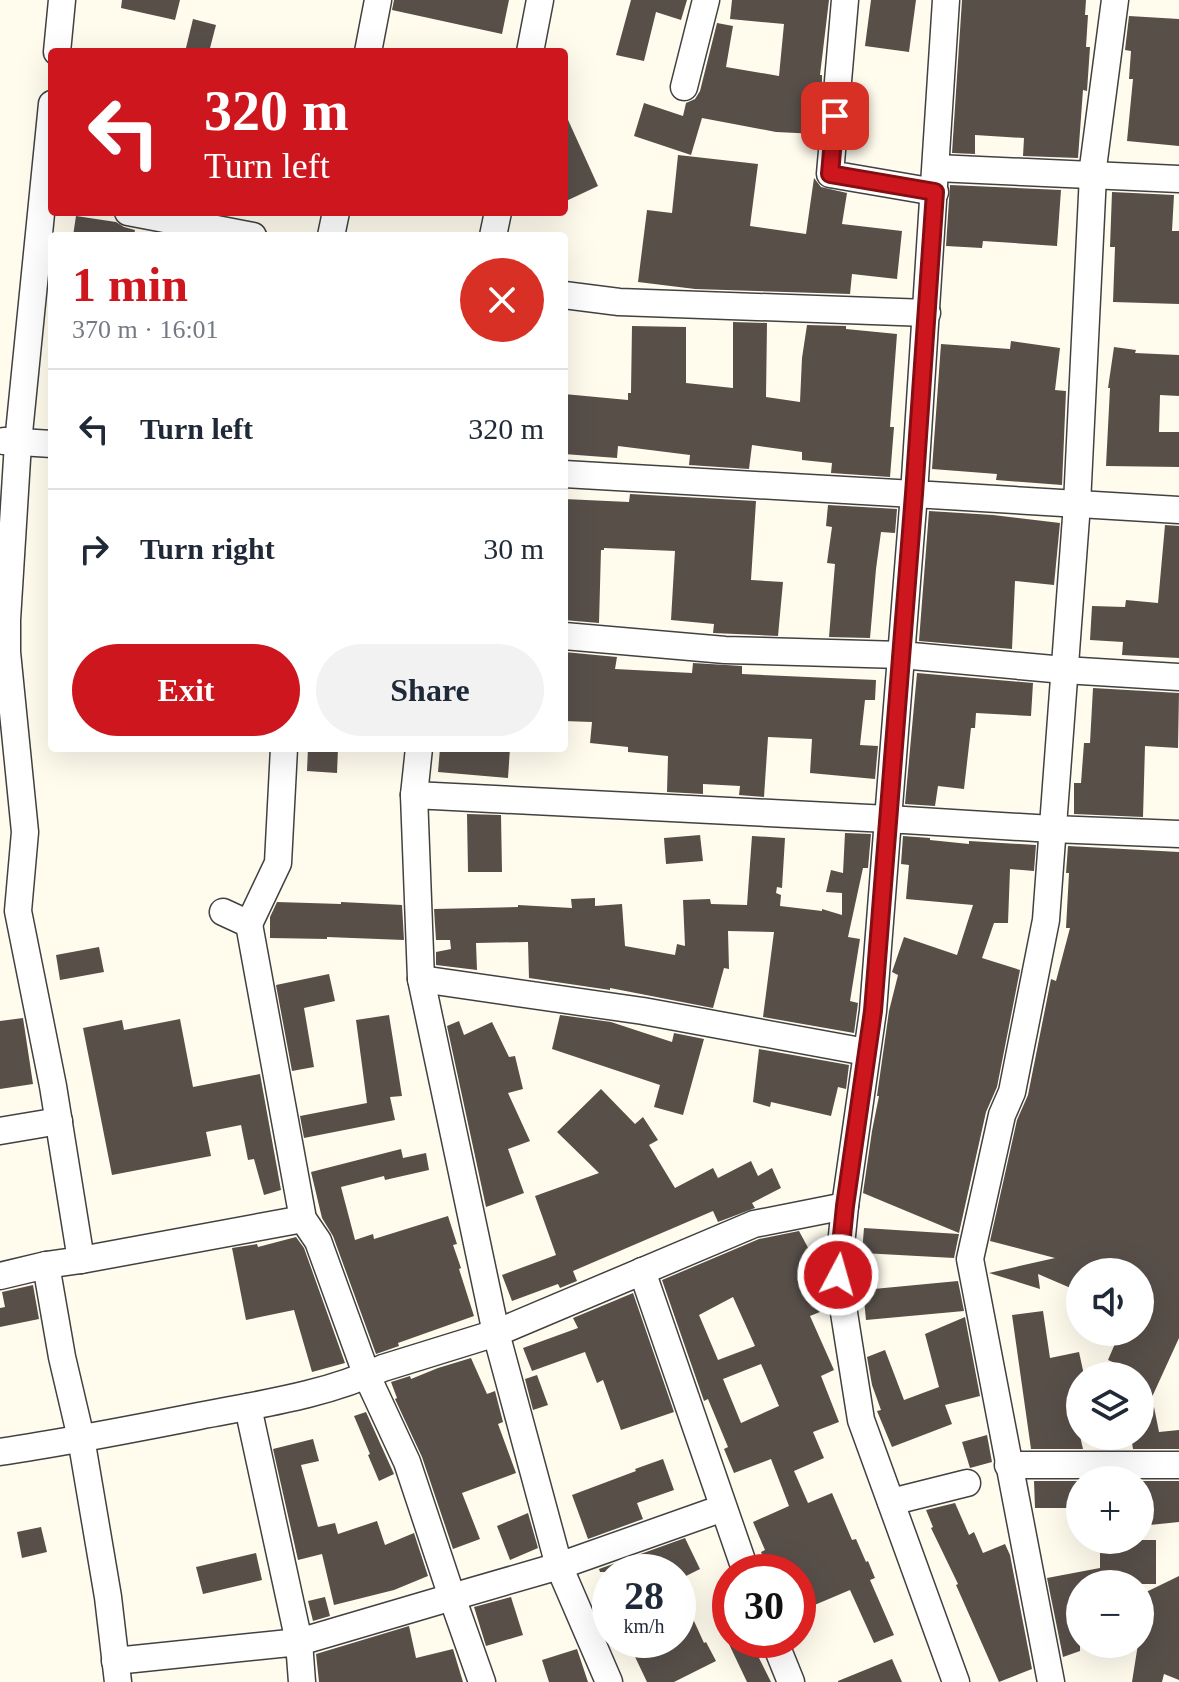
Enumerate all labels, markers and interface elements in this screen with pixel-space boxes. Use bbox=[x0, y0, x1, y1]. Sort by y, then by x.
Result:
icon: left bbox=[72, 80, 176, 184]
text: 320 m bbox=[204, 80, 349, 142]
pin bbox=[801, 82, 869, 150]
icon: arrive bbox=[813, 94, 857, 138]
text: Turn left bbox=[204, 146, 330, 186]
text: 1 min bbox=[72, 258, 188, 311]
button: close bbox=[460, 258, 544, 342]
text: 370 m · 16:01 bbox=[72, 315, 219, 344]
icon: left bbox=[72, 407, 116, 451]
text: Turn left bbox=[140, 412, 253, 445]
text: 320 m bbox=[468, 412, 544, 445]
icon: right bbox=[72, 527, 116, 571]
text: Turn right bbox=[140, 532, 275, 565]
text: 30 m bbox=[483, 532, 544, 565]
button: Exit bbox=[72, 644, 300, 736]
button: Share bbox=[316, 644, 544, 736]
position arrow bbox=[796, 1233, 880, 1317]
map controls bbox=[1066, 1258, 1154, 1658]
button: sound bbox=[1066, 1258, 1154, 1346]
button: layers bbox=[1066, 1362, 1154, 1450]
button: + bbox=[1066, 1466, 1154, 1554]
speed limit sign: 30 bbox=[712, 1554, 816, 1658]
button: − bbox=[1066, 1570, 1154, 1658]
text: 28 bbox=[624, 1573, 664, 1618]
text: km/h bbox=[623, 1615, 665, 1637]

